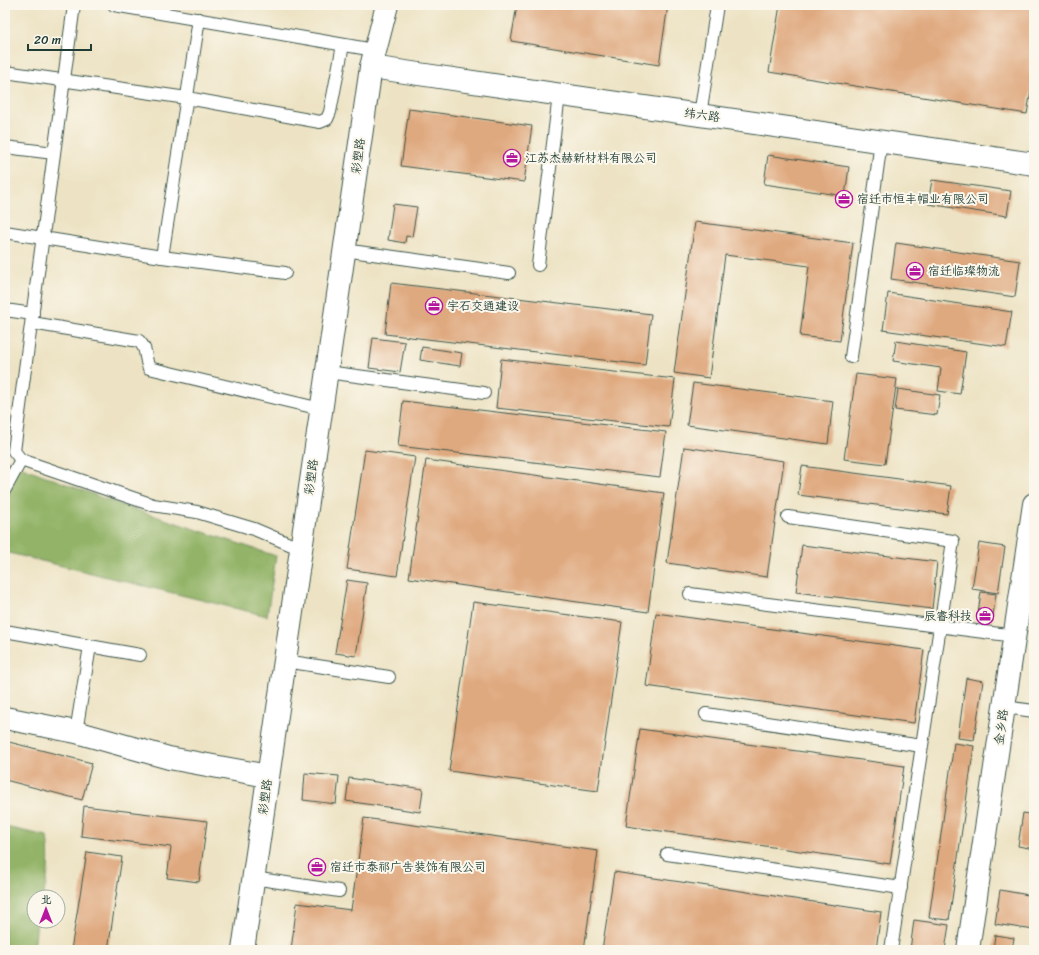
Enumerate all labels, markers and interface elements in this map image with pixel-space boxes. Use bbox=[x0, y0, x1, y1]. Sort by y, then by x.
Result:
scale bar bbox=[28, 26, 91, 52]
text: 20 m bbox=[34, 29, 61, 51]
street label: 纬六路 bbox=[683, 102, 721, 128]
street label: 彩塑路 bbox=[345, 137, 371, 175]
place label: 江苏杰赫新材料有限公司 bbox=[525, 147, 657, 169]
office icon: 江苏杰赫新材料有限公司 bbox=[502, 148, 522, 168]
place label: 宿迁市恒丰帽业有限公司 bbox=[857, 188, 989, 210]
office icon: 宿迁市恒丰帽业有限公司 bbox=[834, 189, 854, 209]
place label: 宿迁临璨物流 bbox=[928, 260, 1000, 282]
office icon: 宿迁临璨物流 bbox=[905, 261, 925, 281]
place label: 宇石交通建设 bbox=[447, 295, 519, 317]
office icon: 宇石交通建设 bbox=[424, 296, 444, 316]
street label: 彩塑路 bbox=[298, 458, 324, 496]
place label: 辰睿科技 bbox=[924, 605, 972, 627]
office icon: 辰睿科技 bbox=[975, 606, 995, 626]
street label: 金乡路 bbox=[988, 708, 1014, 746]
street label: 彩塑路 bbox=[252, 778, 278, 816]
place label: 宿迁市泰祁广告装饰有限公司 bbox=[330, 856, 486, 878]
office icon: 宿迁市泰祁广告装饰有限公司 bbox=[307, 857, 327, 877]
north arrow bbox=[26, 889, 66, 929]
text: 北 bbox=[41, 890, 52, 909]

